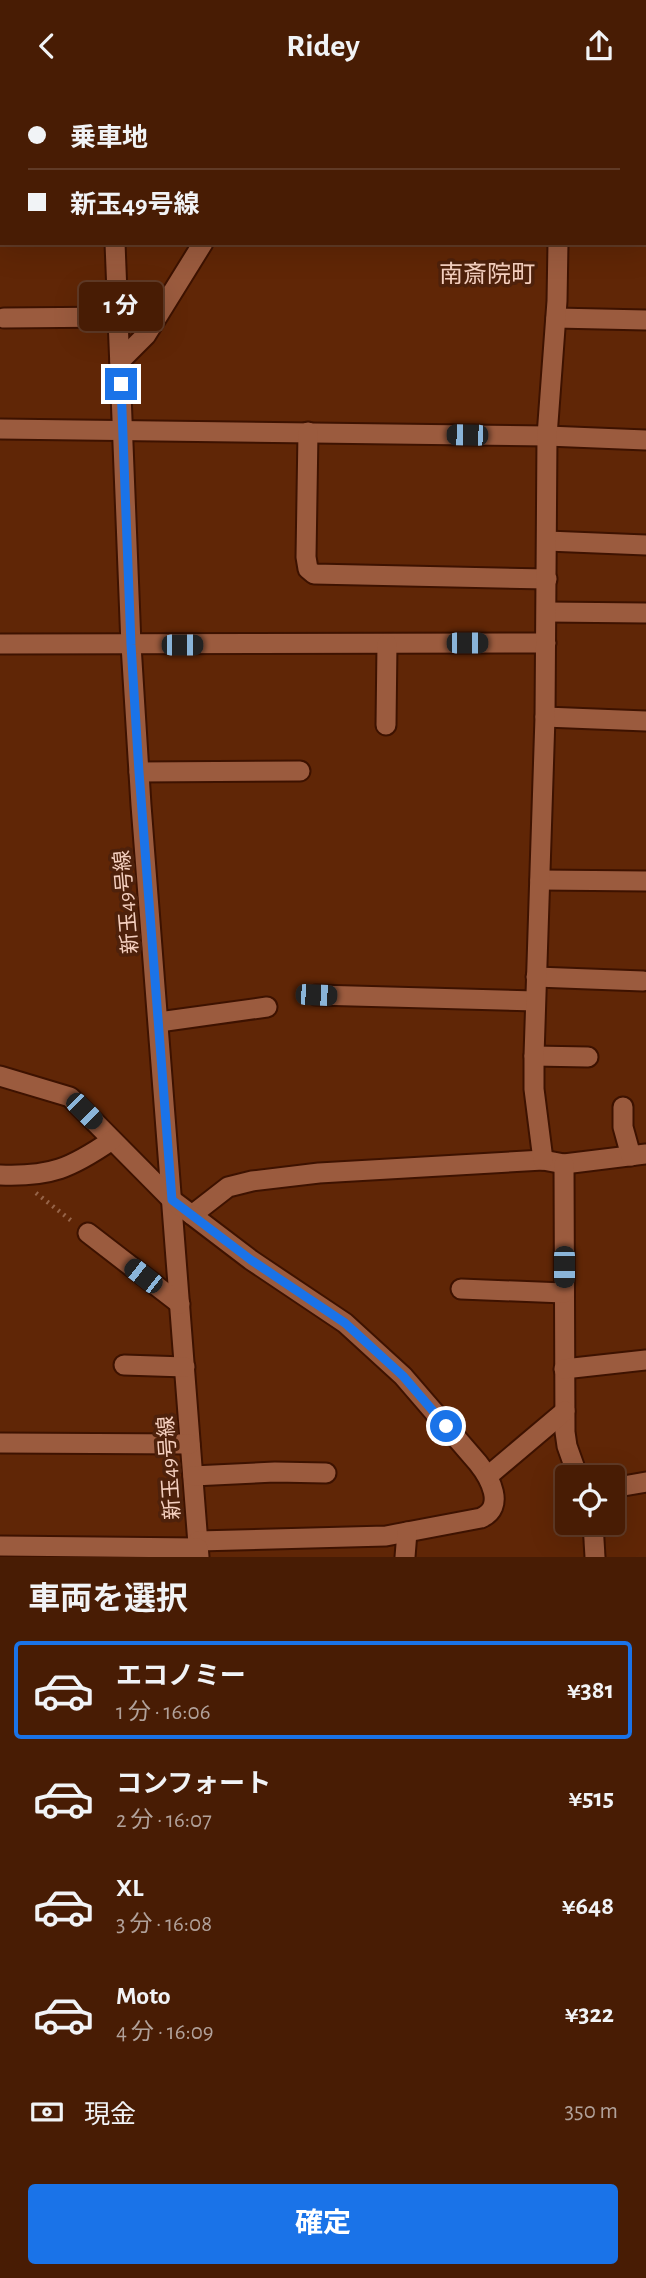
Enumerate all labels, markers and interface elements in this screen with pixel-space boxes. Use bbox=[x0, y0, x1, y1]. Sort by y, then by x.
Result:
icon: back bbox=[28, 27, 66, 65]
icon: share bbox=[580, 27, 618, 65]
text: Ridey bbox=[286, 30, 360, 62]
text: 乗車地 bbox=[70, 125, 148, 151]
text: 新玉49号線 bbox=[70, 192, 200, 218]
district label: 南斎院町 bbox=[439, 261, 535, 287]
callout: 1 分 bbox=[79, 282, 163, 331]
text: 1 分 bbox=[104, 295, 138, 318]
route end bbox=[105, 368, 137, 400]
car bbox=[446, 424, 489, 446]
car bbox=[447, 633, 489, 654]
car bbox=[162, 635, 204, 656]
street label: 新玉49号線 bbox=[111, 849, 141, 955]
car bbox=[295, 984, 338, 1006]
car bbox=[62, 1089, 107, 1133]
car bbox=[554, 1246, 575, 1288]
car bbox=[120, 1255, 167, 1297]
route start bbox=[430, 1410, 462, 1442]
street label: 新玉49号線 bbox=[154, 1415, 184, 1521]
map controls bbox=[555, 1465, 625, 1535]
button: locate bbox=[555, 1465, 625, 1535]
text: 車両を選択 bbox=[28, 1583, 188, 1615]
icon: car bbox=[32, 1659, 95, 1722]
text: エコノミー bbox=[116, 1663, 246, 1689]
text: ¥381 bbox=[567, 1677, 614, 1703]
text: 1 分 · 16:06 bbox=[116, 1701, 211, 1724]
icon: car bbox=[32, 1767, 95, 1830]
text: コンフォート bbox=[116, 1771, 271, 1797]
text: ¥515 bbox=[568, 1785, 614, 1811]
text: 2 分 · 16:07 bbox=[116, 1809, 212, 1832]
icon: car bbox=[32, 1875, 95, 1938]
text: XL bbox=[116, 1875, 143, 1901]
text: ¥648 bbox=[562, 1893, 614, 1919]
text: 3 分 · 16:08 bbox=[116, 1913, 212, 1936]
icon: car bbox=[32, 1983, 95, 2046]
text: Moto bbox=[116, 1983, 171, 2009]
text: ¥322 bbox=[565, 2001, 614, 2027]
text: 4 分 · 16:09 bbox=[116, 2021, 214, 2044]
icon: cash bbox=[28, 2093, 66, 2131]
text: 350 m bbox=[565, 2100, 618, 2123]
text: 現金 bbox=[84, 2102, 136, 2128]
button: 確定 bbox=[28, 2184, 618, 2264]

